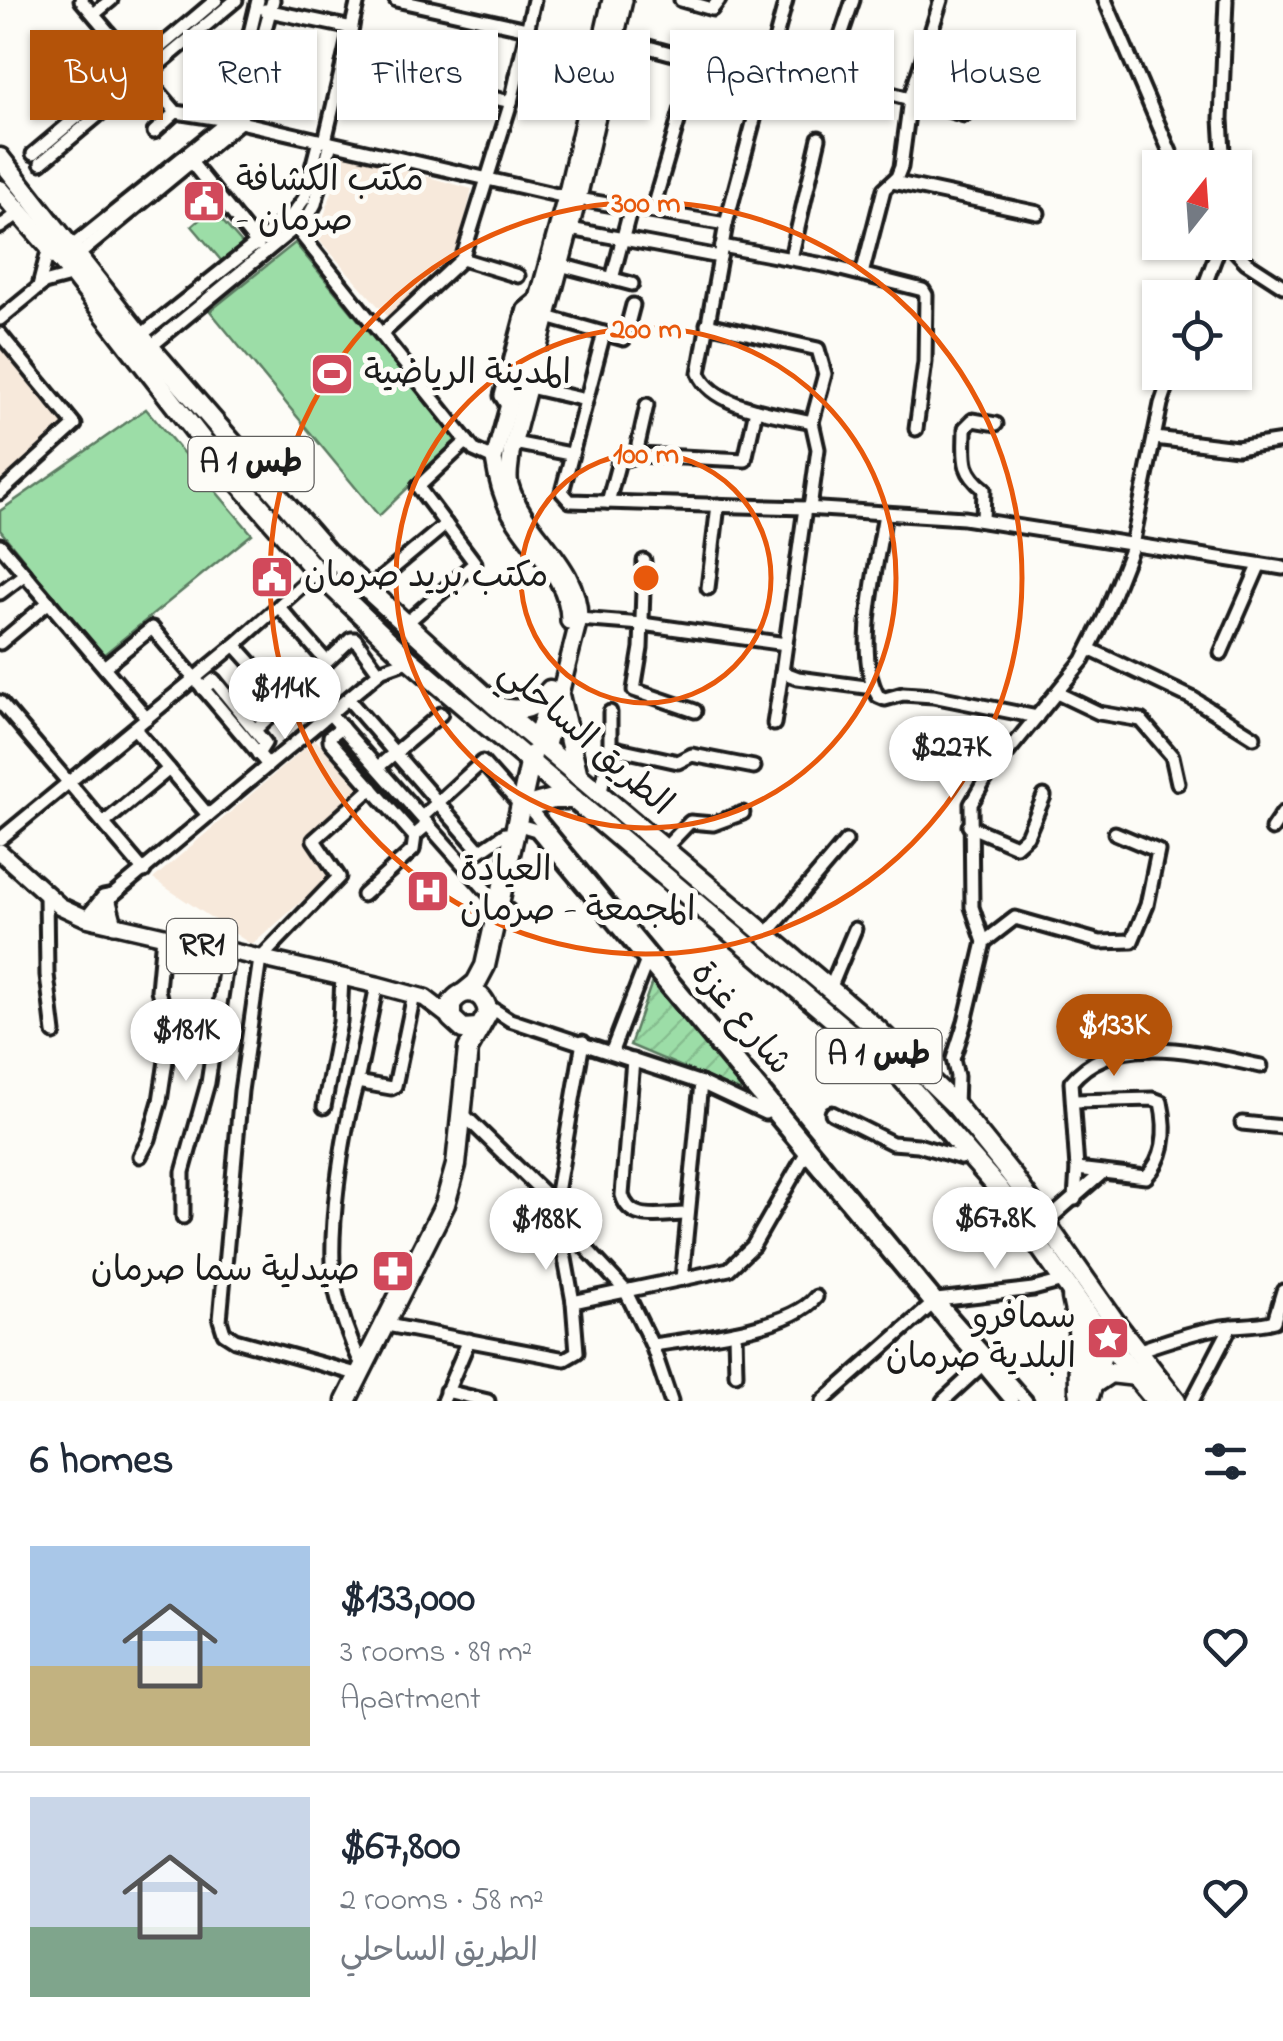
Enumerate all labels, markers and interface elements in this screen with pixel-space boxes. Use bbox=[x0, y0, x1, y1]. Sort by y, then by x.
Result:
chip: Buy bbox=[30, 30, 163, 120]
chip: Rent bbox=[183, 30, 317, 120]
chip: Filters bbox=[337, 30, 498, 120]
chip: New bbox=[518, 30, 650, 120]
chip: Apartment bbox=[670, 30, 894, 120]
chip: House bbox=[914, 30, 1076, 120]
north arrow bbox=[1142, 150, 1252, 260]
map controls bbox=[1142, 150, 1252, 390]
place label: مكتب الكشافة - صرمان bbox=[236, 156, 424, 247]
public building icon: مكتب الكشافة - صرمان bbox=[181, 178, 227, 224]
text: 300 m bbox=[610, 183, 681, 227]
button: locate bbox=[1142, 280, 1252, 390]
text: 200 m bbox=[609, 309, 682, 353]
place label: المدينة الرياضية bbox=[364, 349, 571, 400]
sports icon: المدينة الرياضية bbox=[309, 351, 355, 397]
text: 100 m bbox=[613, 434, 679, 478]
road number: A 1 طس bbox=[188, 437, 314, 491]
place label: مكتب بريد صرمان bbox=[304, 552, 548, 603]
public building icon: مكتب بريد صرمان bbox=[249, 554, 295, 600]
centre of rings bbox=[628, 560, 664, 596]
street label: الطريق الساحلي bbox=[485, 649, 683, 831]
pin: $114K bbox=[215, 657, 355, 742]
text: $114K bbox=[251, 666, 319, 713]
pin: $227K bbox=[881, 716, 1021, 801]
text: $227K bbox=[911, 725, 991, 772]
place label: العيادة المجمعة - صرمان bbox=[460, 846, 696, 937]
hospital icon: العيادة المجمعة - صرمان bbox=[405, 868, 451, 914]
road number: RR1 bbox=[167, 919, 237, 973]
street label: شارع غزة bbox=[677, 951, 803, 1087]
pin: $133K bbox=[1044, 994, 1184, 1079]
pin: $181K bbox=[116, 999, 256, 1084]
text: $133K bbox=[1078, 1003, 1150, 1050]
text: $181K bbox=[152, 1008, 220, 1055]
road number: A 1 طس bbox=[816, 1029, 942, 1083]
pin: $67.8K bbox=[914, 1187, 1076, 1272]
pin: $188K bbox=[476, 1188, 616, 1273]
text: $67.8K bbox=[955, 1196, 1035, 1243]
text: $188K bbox=[511, 1197, 581, 1244]
place label: صيدلية سما صرمان bbox=[91, 1246, 360, 1297]
pharmacy icon: صيدلية سما صرمان bbox=[370, 1248, 416, 1294]
place label: سمافرو البلدية صرمان bbox=[886, 1293, 1076, 1384]
place icon: سمافرو البلدية صرمان bbox=[1085, 1315, 1131, 1361]
text: 6 homes bbox=[30, 1431, 174, 1492]
icon: filters bbox=[1198, 1434, 1253, 1489]
text: $133,000 bbox=[340, 1569, 475, 1630]
icon: home bbox=[110, 1586, 230, 1706]
icon: heart bbox=[1198, 1619, 1253, 1674]
text: 3 rooms · 89 m² bbox=[340, 1630, 532, 1677]
text: Apartment bbox=[340, 1677, 481, 1724]
text: $67,800 bbox=[340, 1817, 460, 1878]
icon: home bbox=[110, 1837, 230, 1957]
icon: heart bbox=[1198, 1870, 1253, 1925]
text: 2 rooms · 58 m² bbox=[340, 1878, 544, 1925]
text: الطريق الساحلي bbox=[340, 1929, 538, 1976]

